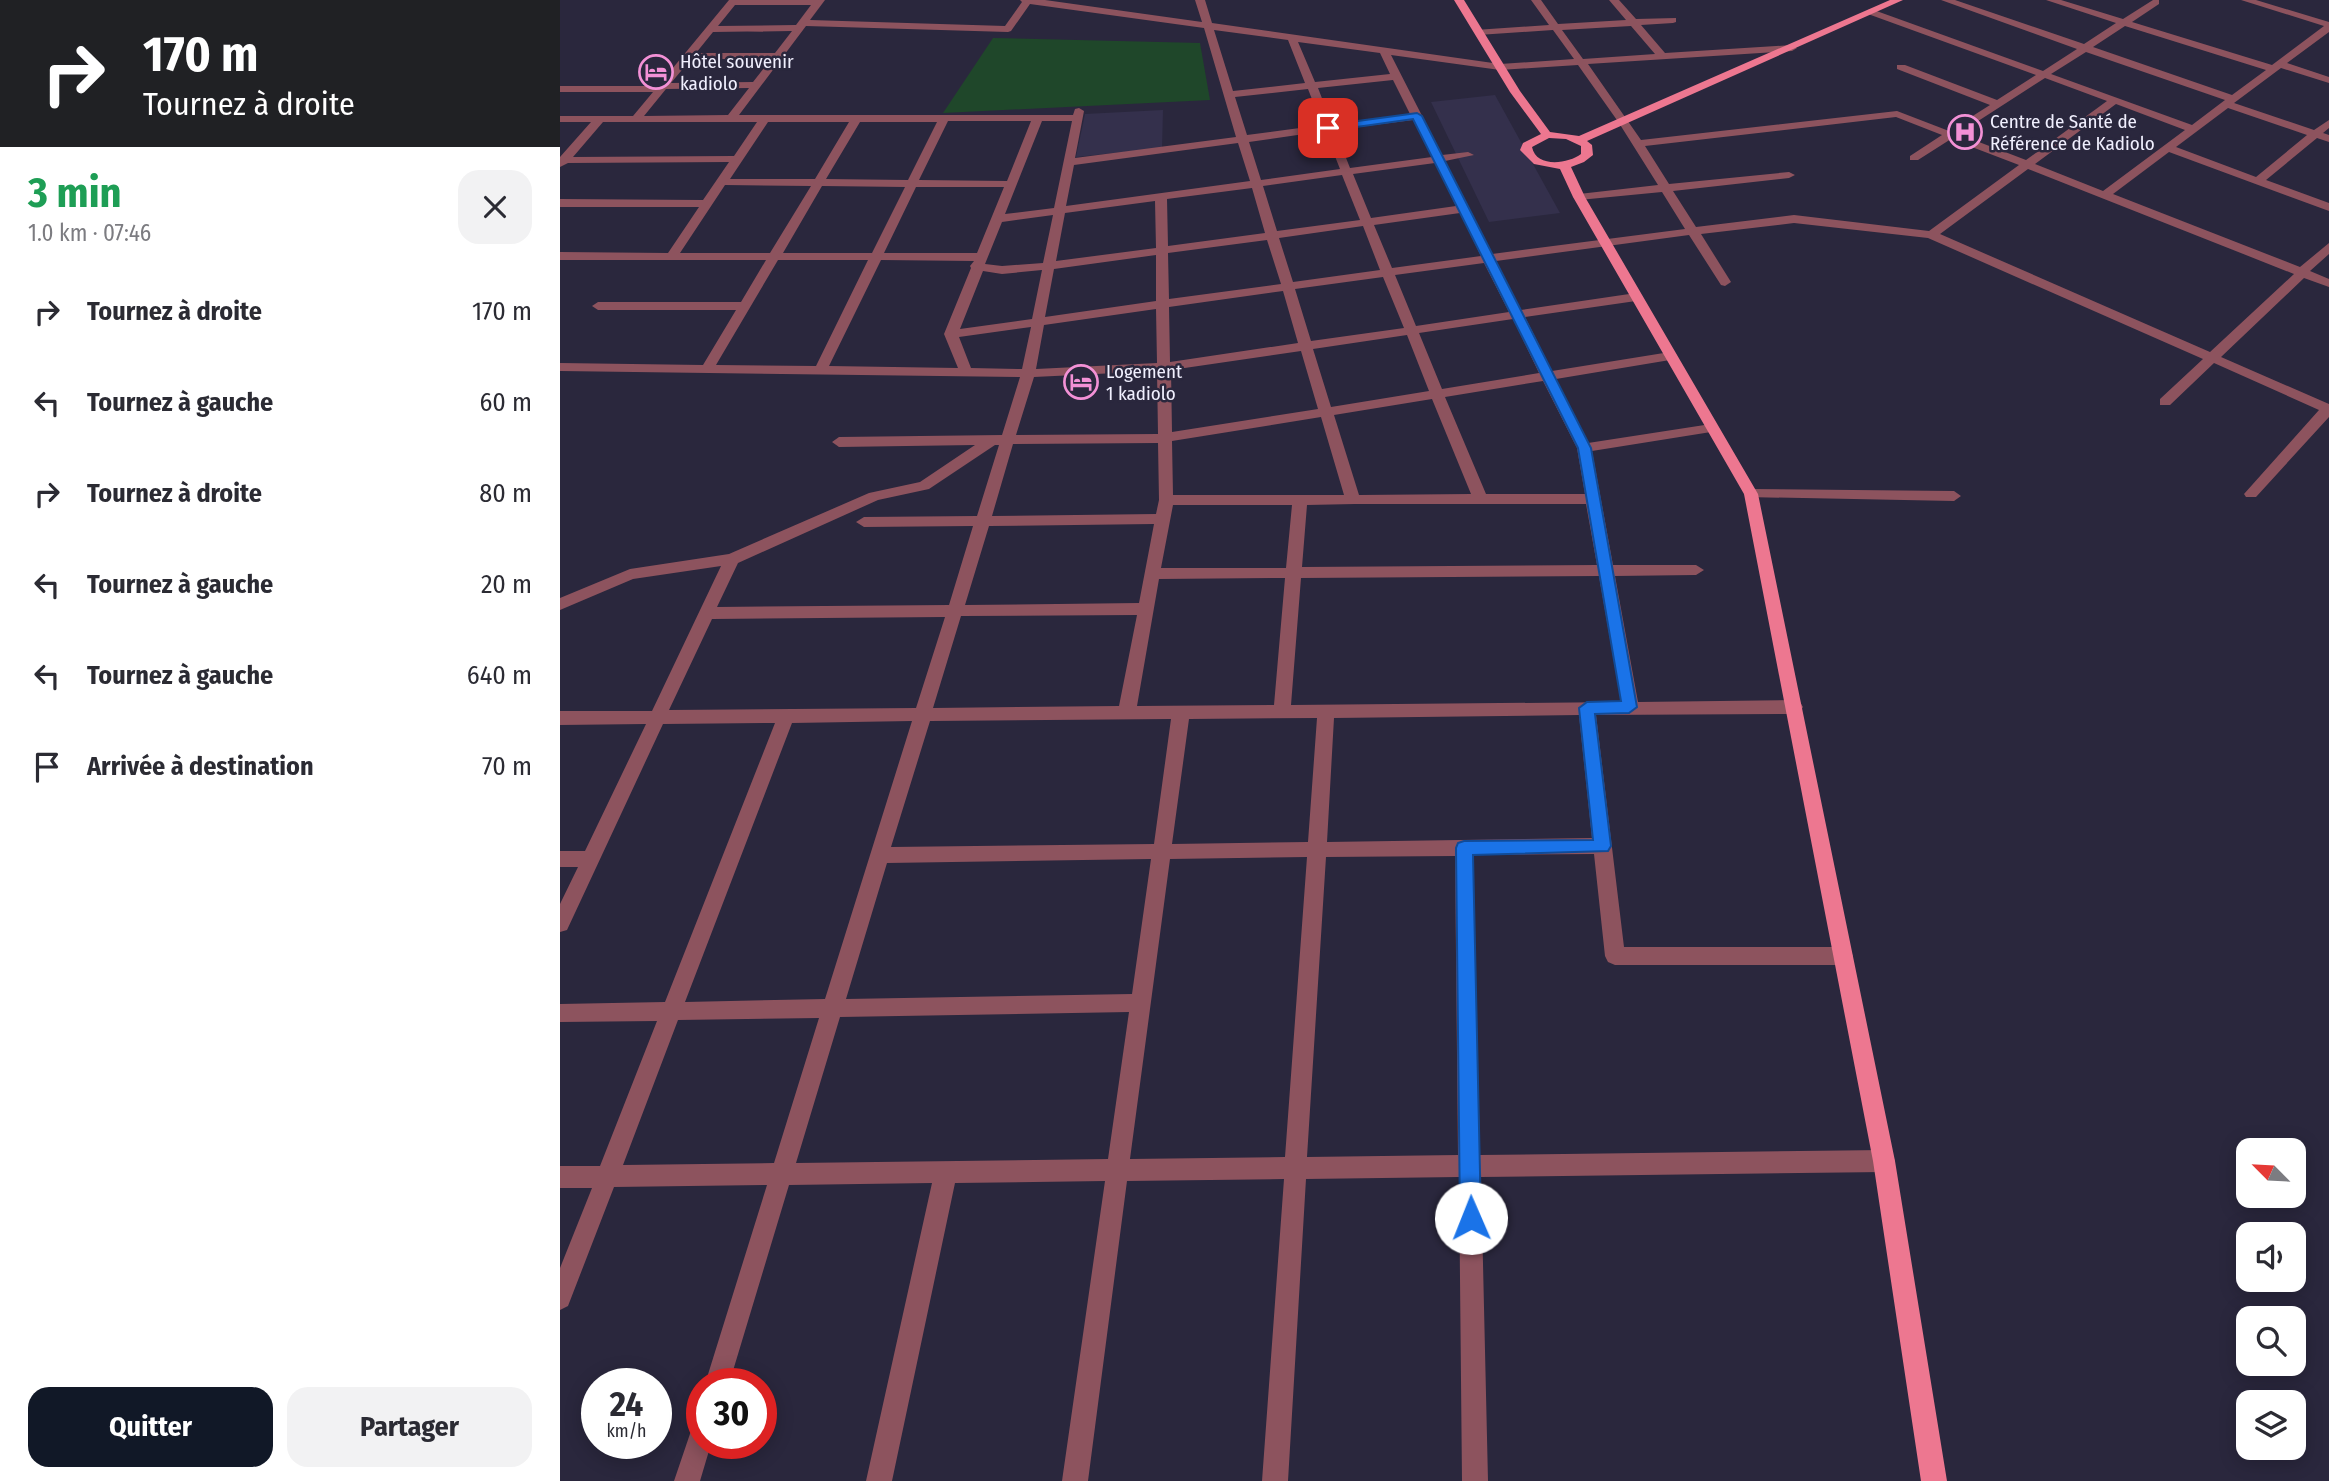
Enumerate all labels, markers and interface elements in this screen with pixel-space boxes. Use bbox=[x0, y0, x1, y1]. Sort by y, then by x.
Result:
text: 170 m bbox=[143, 25, 259, 84]
icon: right bbox=[28, 28, 119, 119]
place label: Hôtel souvenir kadiolo bbox=[680, 50, 794, 95]
hotel icon: Hôtel souvenir kadiolo bbox=[637, 53, 675, 91]
text: Tournez à droite bbox=[143, 85, 355, 123]
pin bbox=[1298, 98, 1358, 158]
icon: arrive bbox=[1309, 109, 1347, 147]
place label: Centre de Santé de Référence de Kadiolo bbox=[1990, 110, 2155, 155]
hospital icon: Centre de Santé de Référence de Kadiolo bbox=[1946, 113, 1984, 151]
text: 3 min bbox=[28, 168, 122, 218]
button: close bbox=[458, 170, 532, 244]
text: 1.0 km · 07:46 bbox=[28, 219, 151, 247]
icon: right bbox=[28, 293, 66, 331]
text: Tournez à droite bbox=[87, 296, 262, 327]
text: 170 m bbox=[472, 296, 532, 327]
place label: Logement 1 kadiolo bbox=[1106, 360, 1183, 405]
hotel icon: Logement 1 kadiolo bbox=[1062, 363, 1100, 401]
icon: left bbox=[28, 384, 66, 422]
text: Tournez à gauche bbox=[87, 387, 273, 418]
text: 60 m bbox=[479, 387, 532, 418]
icon: right bbox=[28, 475, 66, 513]
text: Tournez à droite bbox=[87, 478, 262, 509]
text: 80 m bbox=[479, 478, 532, 509]
icon: left bbox=[28, 566, 66, 604]
text: Tournez à gauche bbox=[87, 569, 273, 600]
text: 20 m bbox=[481, 569, 532, 600]
icon: left bbox=[28, 657, 66, 695]
text: Tournez à gauche bbox=[87, 660, 273, 691]
text: 640 m bbox=[467, 660, 532, 691]
icon: arrive bbox=[28, 748, 66, 786]
text: Arrivée à destination bbox=[87, 751, 314, 782]
text: 70 m bbox=[482, 751, 532, 782]
north arrow bbox=[2236, 1138, 2306, 1208]
map controls bbox=[2236, 1138, 2306, 1460]
position arrow bbox=[1434, 1181, 1508, 1255]
button: sound bbox=[2236, 1222, 2306, 1292]
button: search bbox=[2236, 1306, 2306, 1376]
speed limit sign: 30 bbox=[686, 1368, 777, 1459]
text: 24 bbox=[610, 1383, 643, 1425]
button: Quitter bbox=[28, 1387, 273, 1467]
button: Partager bbox=[287, 1387, 532, 1467]
button: layers bbox=[2236, 1390, 2306, 1460]
text: km/h bbox=[606, 1420, 647, 1442]

